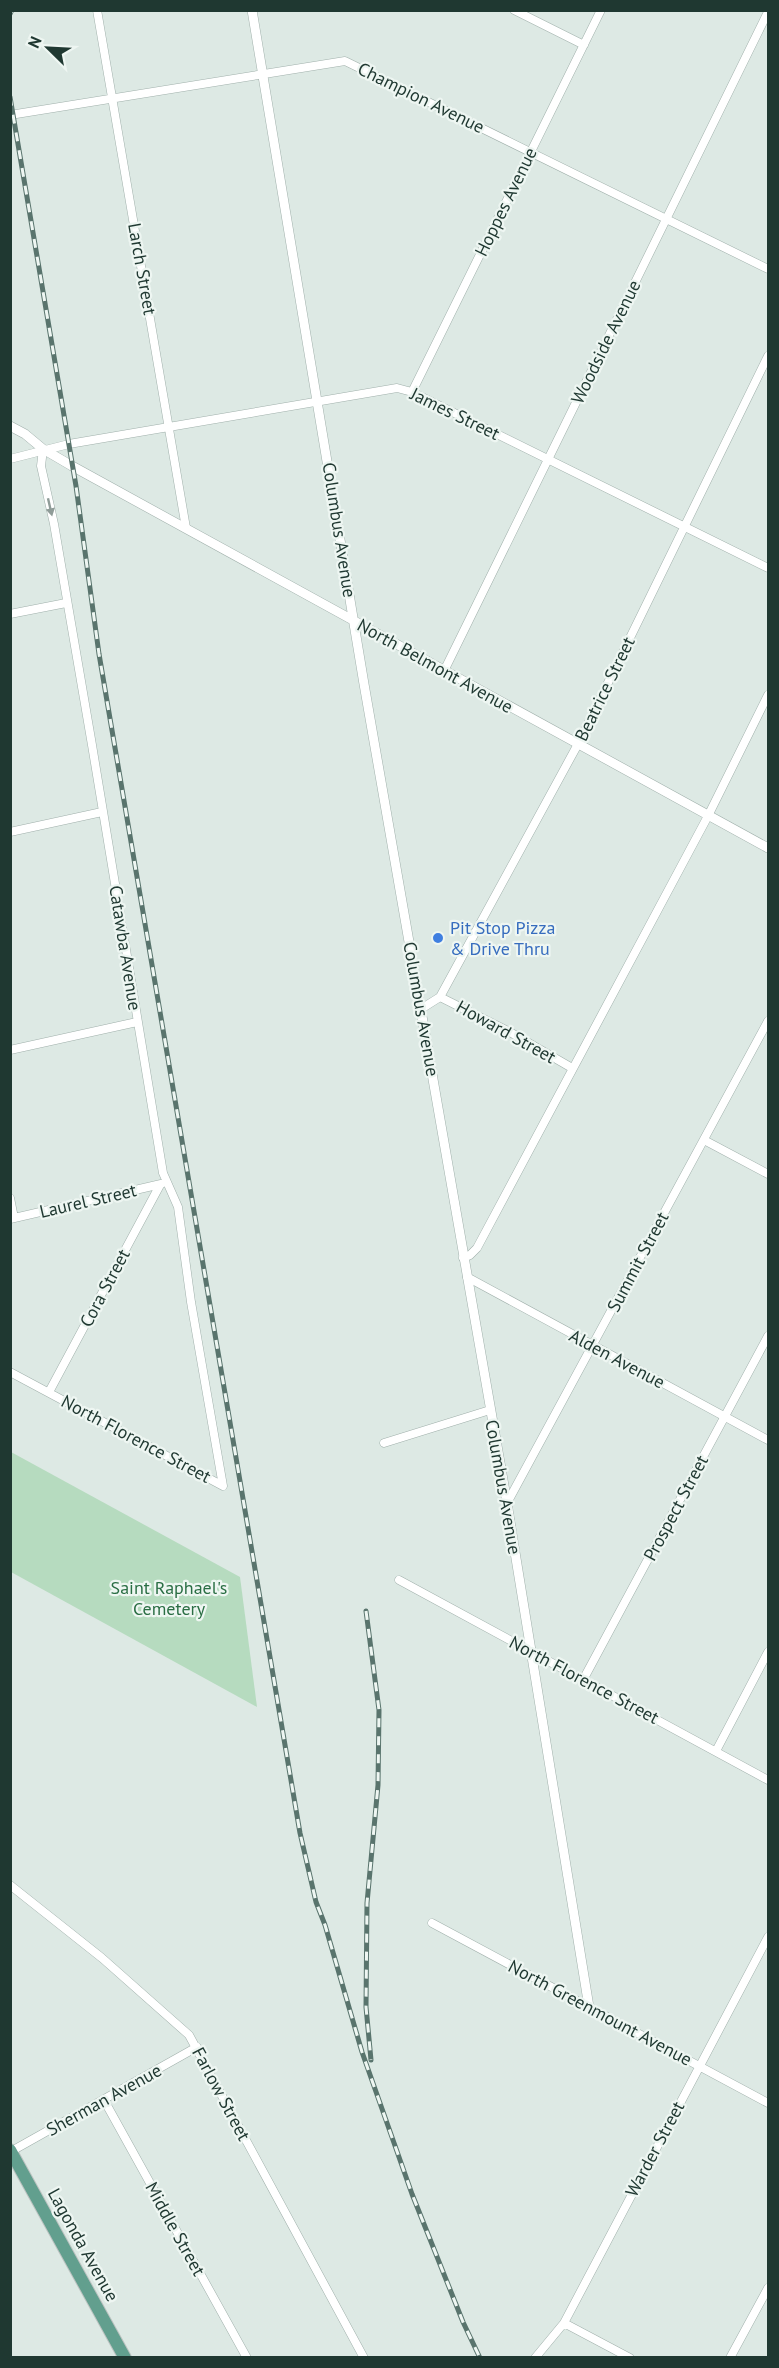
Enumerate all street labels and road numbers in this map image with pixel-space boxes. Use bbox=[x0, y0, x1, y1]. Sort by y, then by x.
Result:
street label: Champion Avenue bbox=[354, 57, 488, 138]
street label: Hoppes Avenue bbox=[469, 144, 542, 260]
street label: Larch Street bbox=[123, 221, 162, 317]
street label: Woodside Avenue bbox=[566, 276, 645, 407]
street label: James Street bbox=[406, 382, 504, 445]
street label: Columbus Avenue bbox=[317, 461, 362, 599]
street label: North Belmont Avenue bbox=[353, 613, 517, 718]
street label: Beatrice Street bbox=[569, 633, 640, 745]
street label: Catawba Avenue bbox=[104, 884, 147, 1012]
street label: Columbus Avenue bbox=[398, 940, 445, 1078]
street label: Howard Street bbox=[452, 995, 560, 1068]
street label: Laurel Street bbox=[37, 1178, 139, 1223]
street label: Summit Street bbox=[602, 1208, 674, 1316]
street label: Cora Street bbox=[74, 1245, 135, 1331]
street label: Alden Avenue bbox=[566, 1324, 669, 1393]
street label: North Florence Street bbox=[57, 1389, 215, 1488]
street label: Columbus Avenue bbox=[480, 1418, 527, 1556]
street label: Prospect Street bbox=[638, 1451, 713, 1565]
street label: North Florence Street bbox=[505, 1630, 663, 1729]
street label: North Greenmount Avenue bbox=[505, 1954, 696, 2071]
street label: Farlow Street bbox=[187, 2043, 256, 2144]
street label: Sherman Avenue bbox=[42, 2058, 166, 2141]
street label: Warder Street bbox=[620, 2097, 689, 2200]
street label: Middle Street bbox=[140, 2178, 211, 2280]
street label: Lagonda Avenue bbox=[43, 2184, 124, 2305]

